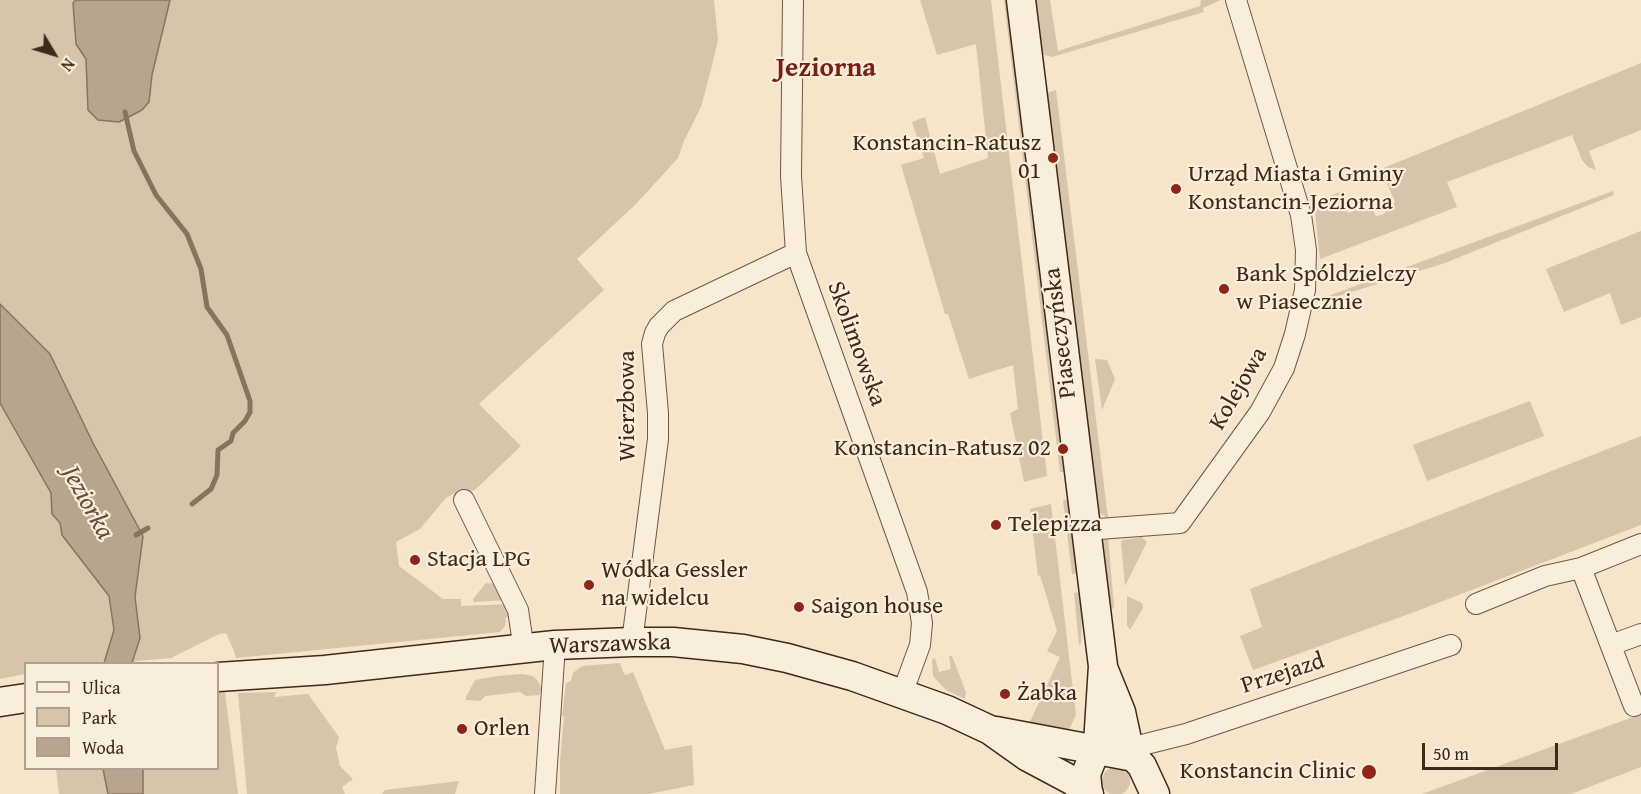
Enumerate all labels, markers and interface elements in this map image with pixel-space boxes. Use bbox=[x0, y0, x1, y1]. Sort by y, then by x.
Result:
north arrow bbox=[24, 24, 84, 84]
text: N bbox=[55, 53, 81, 77]
district label: Jeziorna bbox=[776, 53, 876, 85]
place label: Konstancin-Ratusz 01 bbox=[853, 130, 1041, 186]
marker: Konstancin-Ratusz 01 bbox=[1046, 151, 1060, 165]
place label: Urząd Miasta i Gminy Konstancin-Jeziorna bbox=[1188, 161, 1404, 217]
marker: Urząd Miasta i Gminy Konstancin-Jeziorna bbox=[1169, 182, 1183, 196]
place label: Bank Spóldzielczy w Piasecznie bbox=[1236, 261, 1417, 317]
street label: Piaseczyńska bbox=[1039, 266, 1083, 400]
street label: Skolimowska bbox=[820, 278, 892, 410]
marker: Bank Spóldzielczy w Piasecznie bbox=[1217, 282, 1231, 296]
street label: Kolejowa bbox=[1204, 342, 1274, 436]
street label: Wierzbowa bbox=[614, 350, 642, 462]
place label: Konstancin-Ratusz 02 bbox=[834, 435, 1051, 463]
marker: Konstancin-Ratusz 02 bbox=[1056, 442, 1070, 456]
water label: Jeziorka bbox=[54, 461, 120, 545]
place label: Telepizza bbox=[1008, 511, 1102, 539]
marker: Telepizza bbox=[989, 518, 1003, 532]
place label: Stacja LPG bbox=[427, 546, 531, 574]
marker: Stacja LPG bbox=[408, 553, 422, 567]
place label: Wódka Gessler na widelcu bbox=[601, 557, 748, 613]
marker: Wódka Gessler na widelcu bbox=[582, 578, 596, 592]
place label: Saigon house bbox=[811, 593, 943, 621]
marker: Saigon house bbox=[792, 600, 806, 614]
street label: Warszawska bbox=[549, 628, 671, 662]
street label: Przejazd bbox=[1238, 647, 1328, 701]
legend bbox=[24, 662, 219, 770]
text: Ulica bbox=[82, 674, 120, 701]
place label: Żabka bbox=[1017, 680, 1077, 708]
marker: Żabka bbox=[998, 687, 1012, 701]
text: Park bbox=[82, 704, 117, 731]
place label: Orlen bbox=[474, 715, 530, 743]
marker: Orlen bbox=[455, 722, 469, 736]
scale bar bbox=[1425, 731, 1562, 769]
text: Woda bbox=[82, 734, 124, 761]
text: 50 m bbox=[1433, 740, 1469, 767]
place label: Konstancin Clinic bbox=[1180, 758, 1356, 786]
marker: Konstancin Clinic bbox=[1360, 763, 1378, 781]

